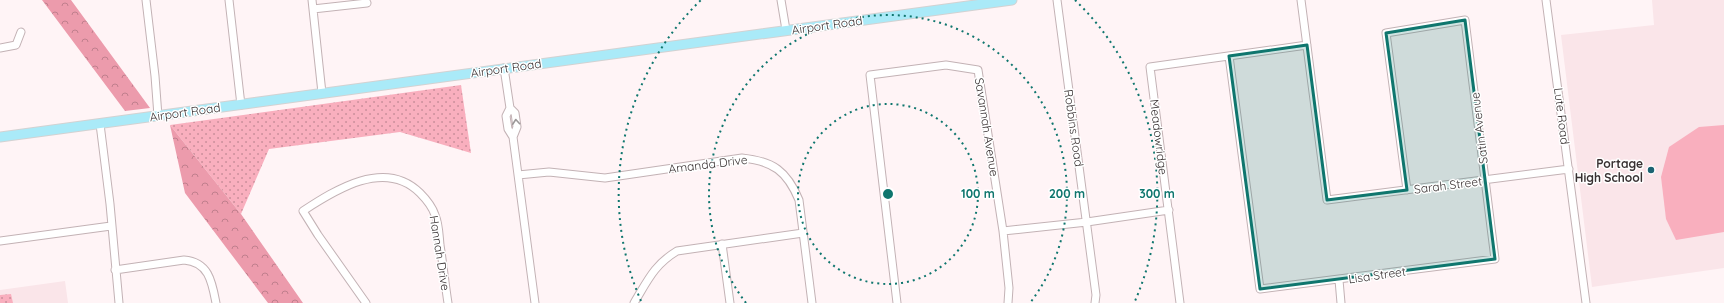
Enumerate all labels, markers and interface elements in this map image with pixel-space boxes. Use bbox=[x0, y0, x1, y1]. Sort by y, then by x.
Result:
street label: Airport Road bbox=[791, 13, 863, 37]
street label: Airport Road bbox=[470, 56, 542, 80]
street label: Savannah Avenue bbox=[972, 77, 1002, 178]
street label: Lute Road bbox=[1551, 87, 1573, 145]
street label: Robbins Road bbox=[1061, 88, 1087, 168]
street label: Satin Avenue bbox=[1467, 91, 1491, 165]
street label: Meadowridge bbox=[1147, 98, 1171, 176]
street label: Airport Road bbox=[149, 100, 221, 124]
one-way arrow bbox=[511, 119, 520, 125]
street label: Amanda Drive bbox=[668, 152, 749, 176]
place label: Portage High School bbox=[1575, 156, 1643, 185]
marker: Portage High School bbox=[1646, 165, 1656, 175]
street label: Sarah Street bbox=[1413, 173, 1483, 197]
text: 100 m bbox=[961, 186, 995, 201]
text: 200 m bbox=[1049, 186, 1085, 201]
text: 300 m bbox=[1139, 186, 1175, 201]
centre of rings bbox=[881, 187, 895, 201]
street label: Hannah Drive bbox=[427, 214, 453, 292]
street label: Lisa Street bbox=[1347, 264, 1407, 286]

